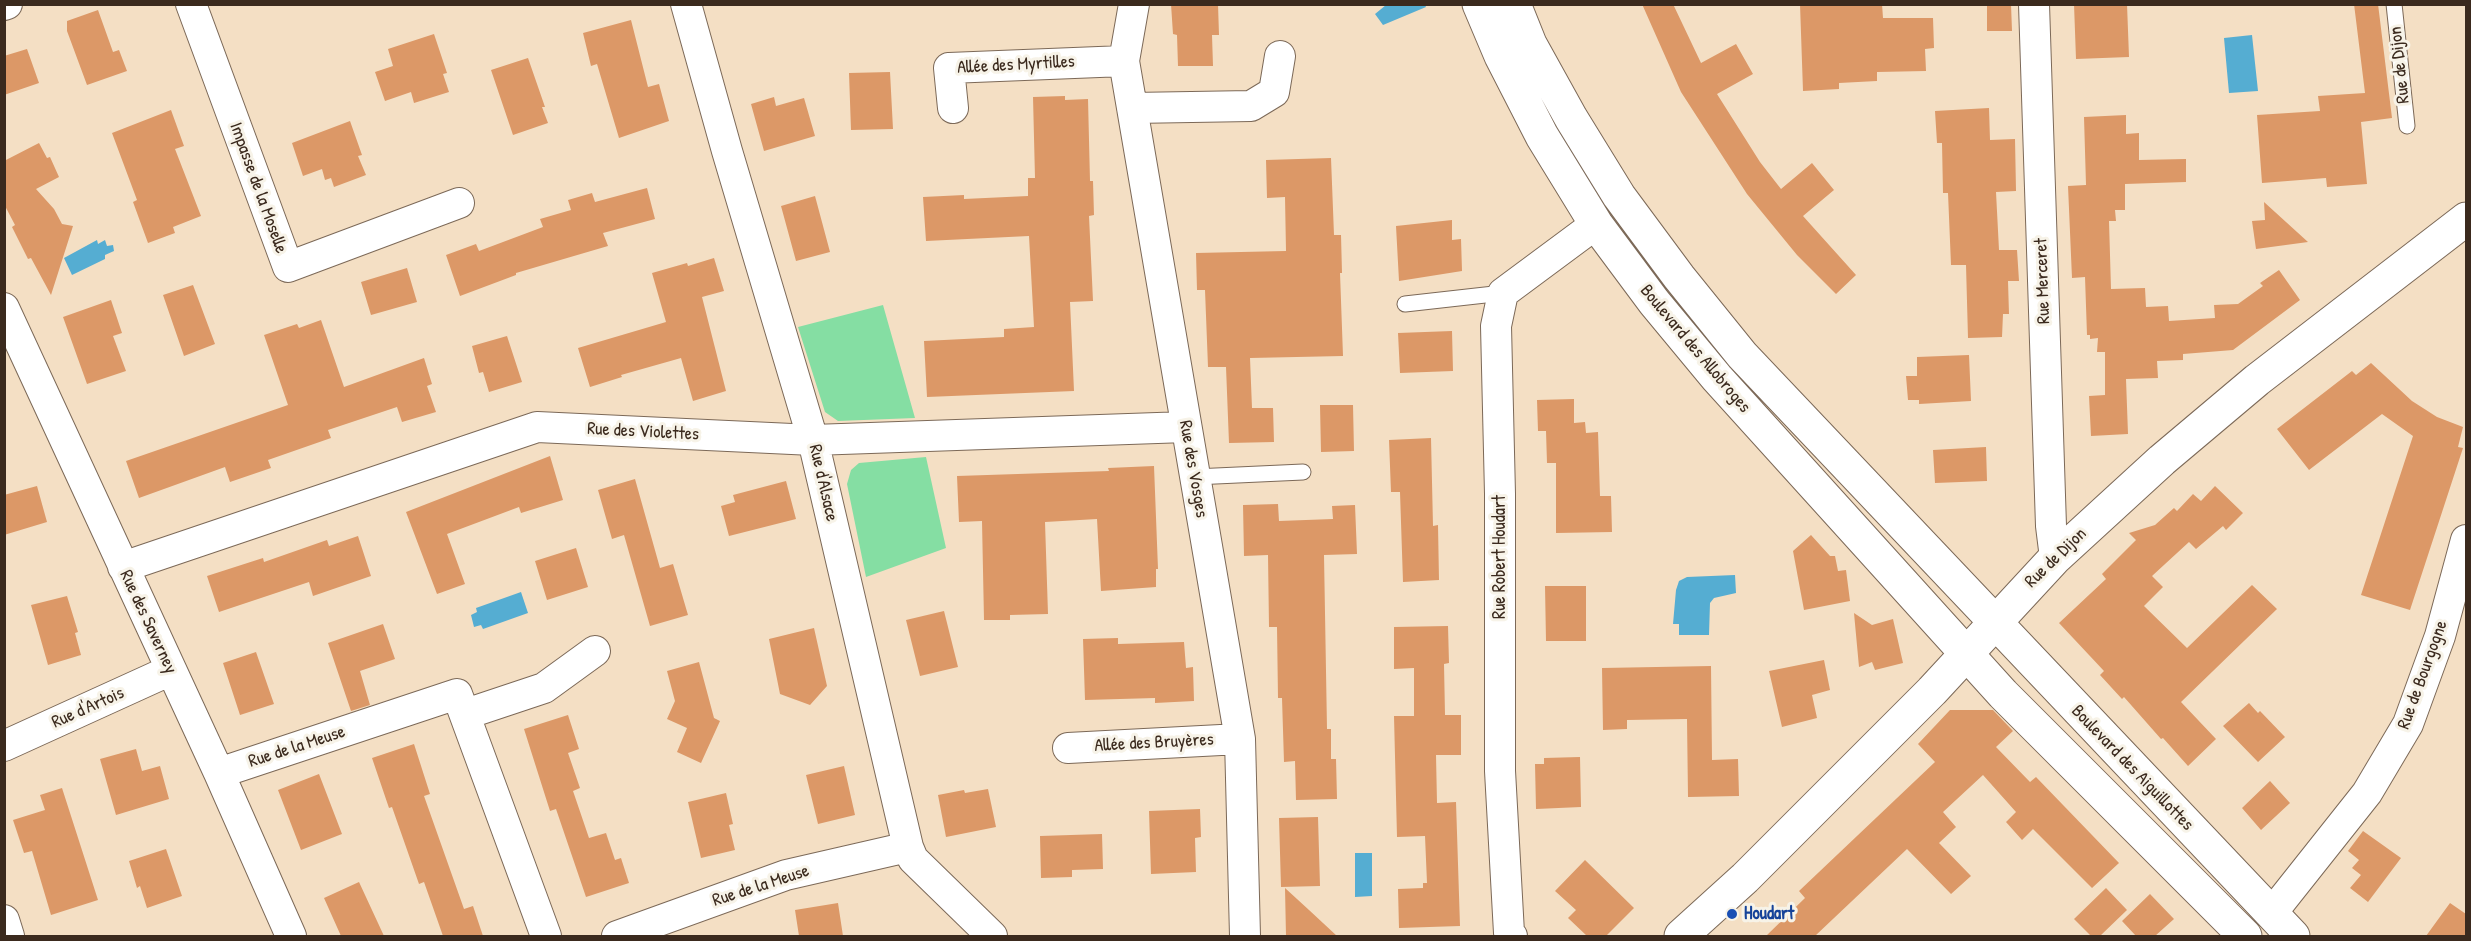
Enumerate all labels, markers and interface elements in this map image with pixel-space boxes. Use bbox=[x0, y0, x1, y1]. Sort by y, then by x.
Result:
street label: Rue de Dijon bbox=[2385, 25, 2415, 105]
street label: Allée des Myrtilles bbox=[957, 51, 1075, 79]
street label: Impasse de la Moselle bbox=[224, 120, 292, 256]
street label: Rue Merceret bbox=[2031, 238, 2055, 324]
street label: Boulevard des Allobroges bbox=[1635, 281, 1755, 417]
street label: Rue des Violettes bbox=[587, 418, 699, 446]
street label: Rue des Vosges bbox=[1174, 419, 1212, 519]
street label: Rue d'Alsace bbox=[804, 442, 842, 524]
street label: Rue Robert Houdart bbox=[1489, 495, 1511, 619]
street label: Rue de Dijon bbox=[2021, 523, 2091, 593]
street label: Rue des Saverney bbox=[115, 567, 181, 677]
street label: Rue de Bourgogne bbox=[2393, 618, 2453, 732]
street label: Rue d'Artois bbox=[49, 683, 127, 733]
street label: Boulevard des Aiguillottes bbox=[2066, 701, 2198, 835]
street label: Rue de la Meuse bbox=[246, 721, 348, 773]
street label: Allée des Bruyères bbox=[1094, 729, 1214, 757]
street label: Rue de la Meuse bbox=[710, 860, 812, 912]
place label: Houdart bbox=[1744, 903, 1794, 925]
marker: Houdart bbox=[1725, 907, 1739, 921]

